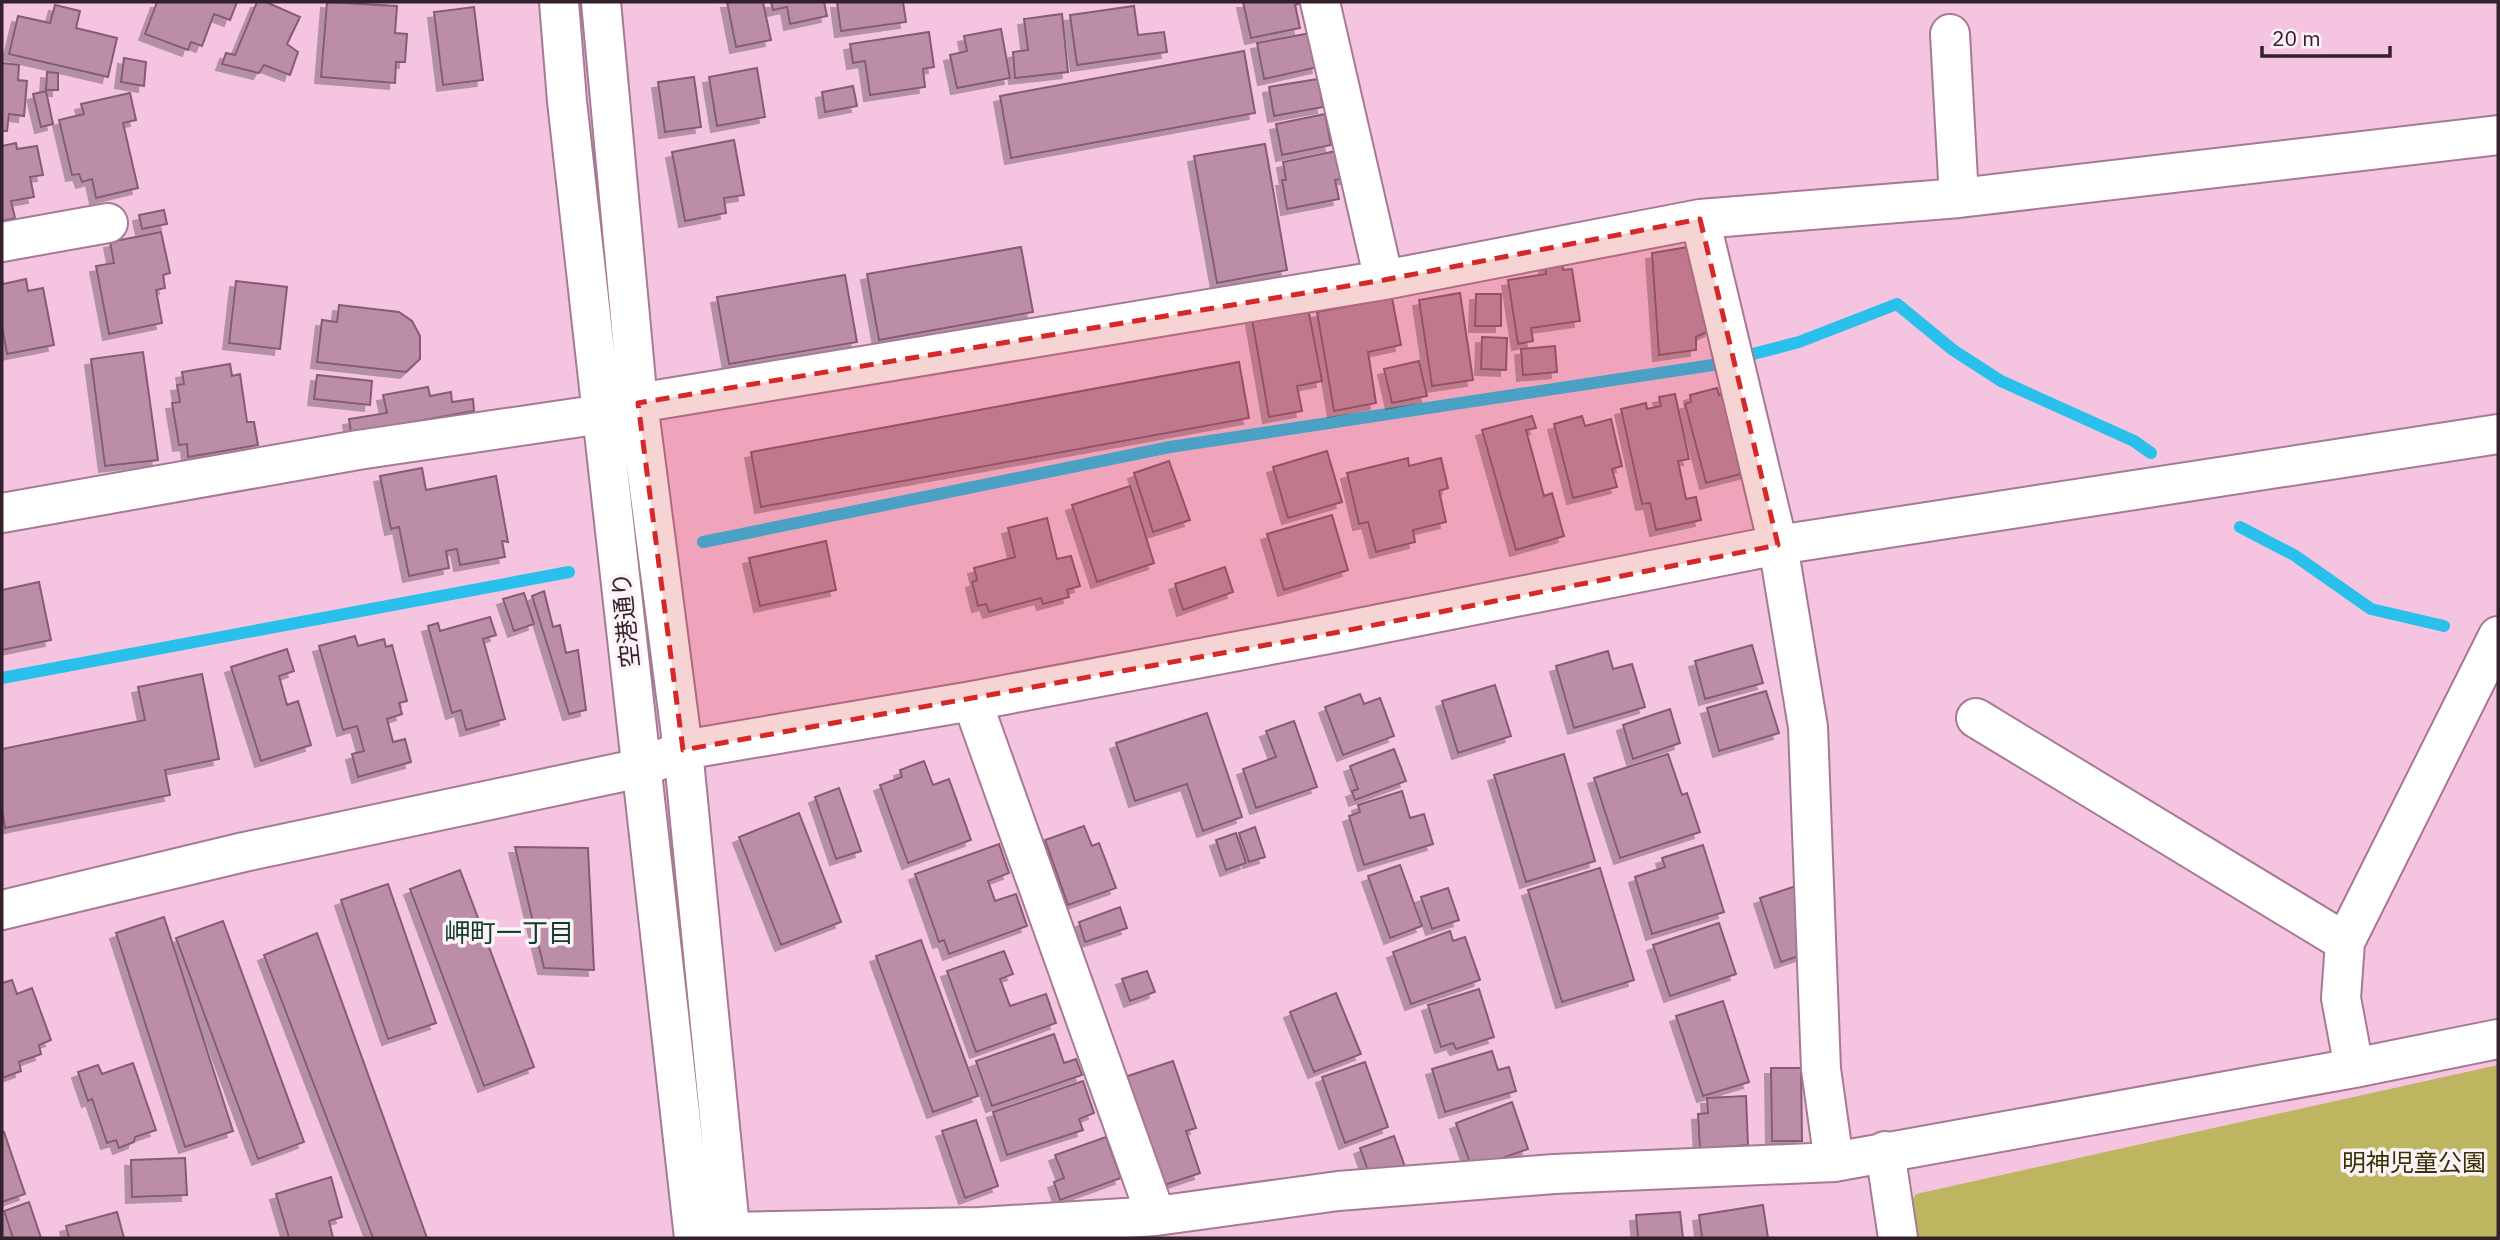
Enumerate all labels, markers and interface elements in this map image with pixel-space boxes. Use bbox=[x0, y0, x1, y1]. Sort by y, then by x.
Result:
scale bar bbox=[2262, 14, 2390, 58]
text: 20 m bbox=[2272, 24, 2321, 52]
street label: 空港通り bbox=[604, 571, 646, 669]
district label: 岬町一丁目 bbox=[444, 915, 574, 949]
park label: 明神児童公園 bbox=[2342, 1146, 2486, 1178]

